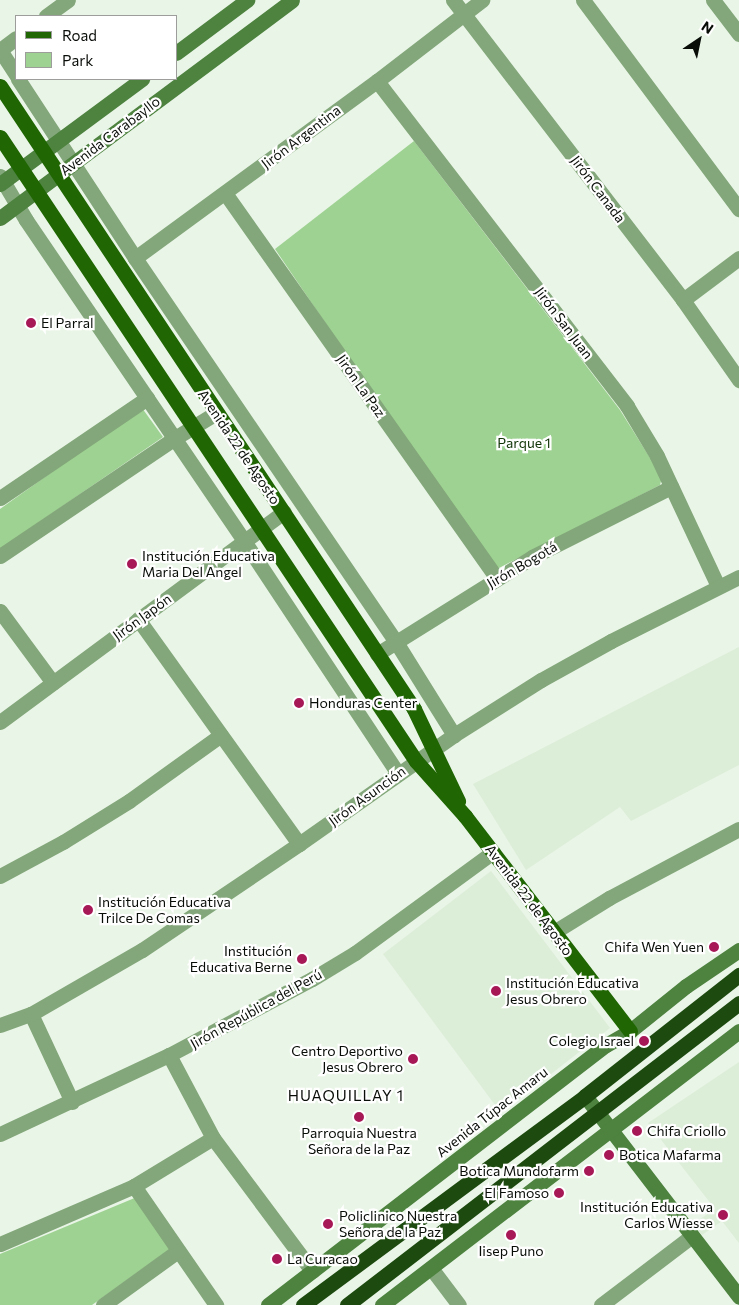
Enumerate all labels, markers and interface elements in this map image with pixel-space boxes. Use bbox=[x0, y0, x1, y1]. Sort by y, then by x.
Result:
legend bbox=[15, 15, 178, 80]
north arrow bbox=[674, 15, 724, 65]
text: N bbox=[699, 17, 717, 37]
text: Road bbox=[62, 26, 97, 44]
text: Park bbox=[62, 51, 93, 69]
street label: Avenida Carabayllo bbox=[57, 93, 163, 179]
street label: Jirón Argentina bbox=[258, 102, 344, 172]
street label: Jirón Canada bbox=[567, 152, 629, 226]
street label: Jirón San Juan bbox=[532, 284, 596, 362]
place label: El Parral bbox=[41, 315, 94, 331]
marker: El Parral bbox=[25, 317, 37, 329]
street label: Jirón La Paz bbox=[333, 351, 389, 421]
street label: Avenida 22 de Agosto bbox=[194, 386, 284, 508]
park label: Parque 1 bbox=[497, 435, 551, 451]
street label: Jirón Bogotá bbox=[484, 538, 560, 592]
place label: Institución Educativa Maria Del Angel bbox=[142, 548, 275, 580]
marker: Institución Educativa Maria Del Angel bbox=[126, 558, 138, 570]
street label: Jirón Japón bbox=[109, 590, 175, 644]
place label: Honduras Center bbox=[309, 695, 417, 711]
marker: Honduras Center bbox=[293, 697, 305, 709]
street label: Jirón Asunción bbox=[325, 762, 409, 830]
street label: Avenida 22 de Agosto bbox=[482, 841, 576, 959]
place label: Institución Educativa Trilce De Comas bbox=[98, 894, 231, 926]
marker: Institución Educativa Trilce De Comas bbox=[82, 904, 94, 916]
place label: Chifa Wen Yuen bbox=[605, 939, 704, 955]
marker: Chifa Wen Yuen bbox=[708, 941, 720, 953]
place label: Institución Educativa Berne bbox=[190, 943, 292, 976]
marker: Institución Educativa Berne bbox=[296, 953, 308, 965]
street label: Jirón República del Perú bbox=[187, 966, 325, 1052]
place label: Institución Educativa Jesus Obrero bbox=[506, 975, 639, 1008]
marker: Institución Educativa Jesus Obrero bbox=[490, 985, 502, 997]
place label: Colegio Israel bbox=[549, 1033, 634, 1049]
marker: Colegio Israel bbox=[638, 1035, 650, 1047]
place label: Centro Deportivo Jesus Obrero bbox=[291, 1043, 403, 1076]
marker: Centro Deportivo Jesus Obrero bbox=[407, 1053, 419, 1065]
street label: Avenida Túpac Amaru bbox=[433, 1063, 551, 1161]
district label: HUAQUILLAY 1 bbox=[286, 1087, 406, 1105]
marker: Parroquia Nuestra Señora de la Paz bbox=[353, 1111, 365, 1123]
place label: Chifa Criollo bbox=[647, 1123, 726, 1139]
place label: Parroquia Nuestra Señora de la Paz bbox=[301, 1125, 417, 1158]
marker: Chifa Criollo bbox=[631, 1125, 643, 1137]
place label: Botica Mafarma bbox=[619, 1147, 721, 1163]
marker: Botica Mafarma bbox=[603, 1149, 615, 1161]
place label: Botica Mundofarm bbox=[459, 1163, 579, 1179]
marker: Botica Mundofarm bbox=[583, 1165, 595, 1177]
place label: El Famoso bbox=[484, 1185, 549, 1201]
marker: El Famoso bbox=[553, 1187, 565, 1199]
place label: Institución Educativa Carlos Wiesse bbox=[580, 1199, 713, 1232]
place label: Policlinico Nuestra Señora de la Paz bbox=[339, 1208, 457, 1240]
marker: Institución Educativa Carlos Wiesse bbox=[717, 1209, 729, 1221]
marker: Policlinico Nuestra Señora de la Paz bbox=[321, 1217, 335, 1231]
marker: Iisep Puno bbox=[505, 1229, 517, 1241]
place label: Iisep Puno bbox=[478, 1243, 544, 1259]
place label: La Curacao bbox=[287, 1251, 358, 1267]
marker: La Curacao bbox=[271, 1253, 283, 1265]

